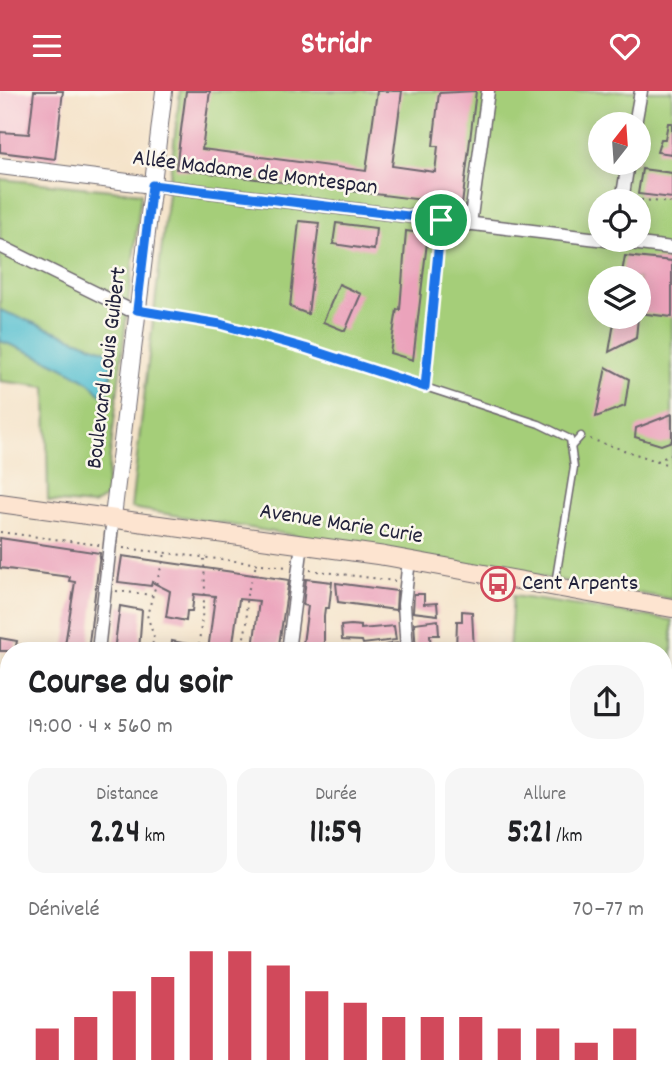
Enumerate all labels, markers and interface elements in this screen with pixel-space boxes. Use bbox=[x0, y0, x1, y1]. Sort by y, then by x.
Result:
text: Stridr bbox=[301, 23, 371, 69]
icon: menu bbox=[28, 27, 66, 65]
icon: heart bbox=[606, 27, 644, 65]
north arrow bbox=[588, 112, 651, 175]
map controls bbox=[588, 112, 651, 329]
street label: Allée Madame de Montespan bbox=[131, 143, 379, 205]
button: locate bbox=[588, 189, 651, 252]
pin bbox=[411, 190, 471, 250]
icon: arrive bbox=[422, 201, 460, 239]
street label: Boulevard Louis Guibert bbox=[79, 265, 137, 471]
button: layers bbox=[588, 266, 651, 329]
street label: Avenue Marie Curie bbox=[257, 496, 425, 554]
bus stop icon: Cent Arpents bbox=[479, 565, 517, 603]
place label: Cent Arpents bbox=[522, 568, 638, 601]
text: Course du soir bbox=[28, 657, 232, 712]
button: share bbox=[570, 665, 644, 739]
text: 19:00 · 4 × 560 m bbox=[28, 711, 173, 744]
text: Distance bbox=[96, 782, 158, 809]
text: Durée bbox=[315, 782, 357, 809]
text: Allure bbox=[523, 782, 566, 809]
text: 2.24 bbox=[89, 809, 140, 859]
text: 11:59 bbox=[309, 809, 363, 859]
text: 5:21 bbox=[507, 809, 552, 859]
text: km bbox=[140, 824, 165, 851]
text: /km bbox=[552, 824, 582, 851]
text: Dénivelé bbox=[28, 894, 100, 927]
text: 70–77 m bbox=[573, 894, 644, 927]

